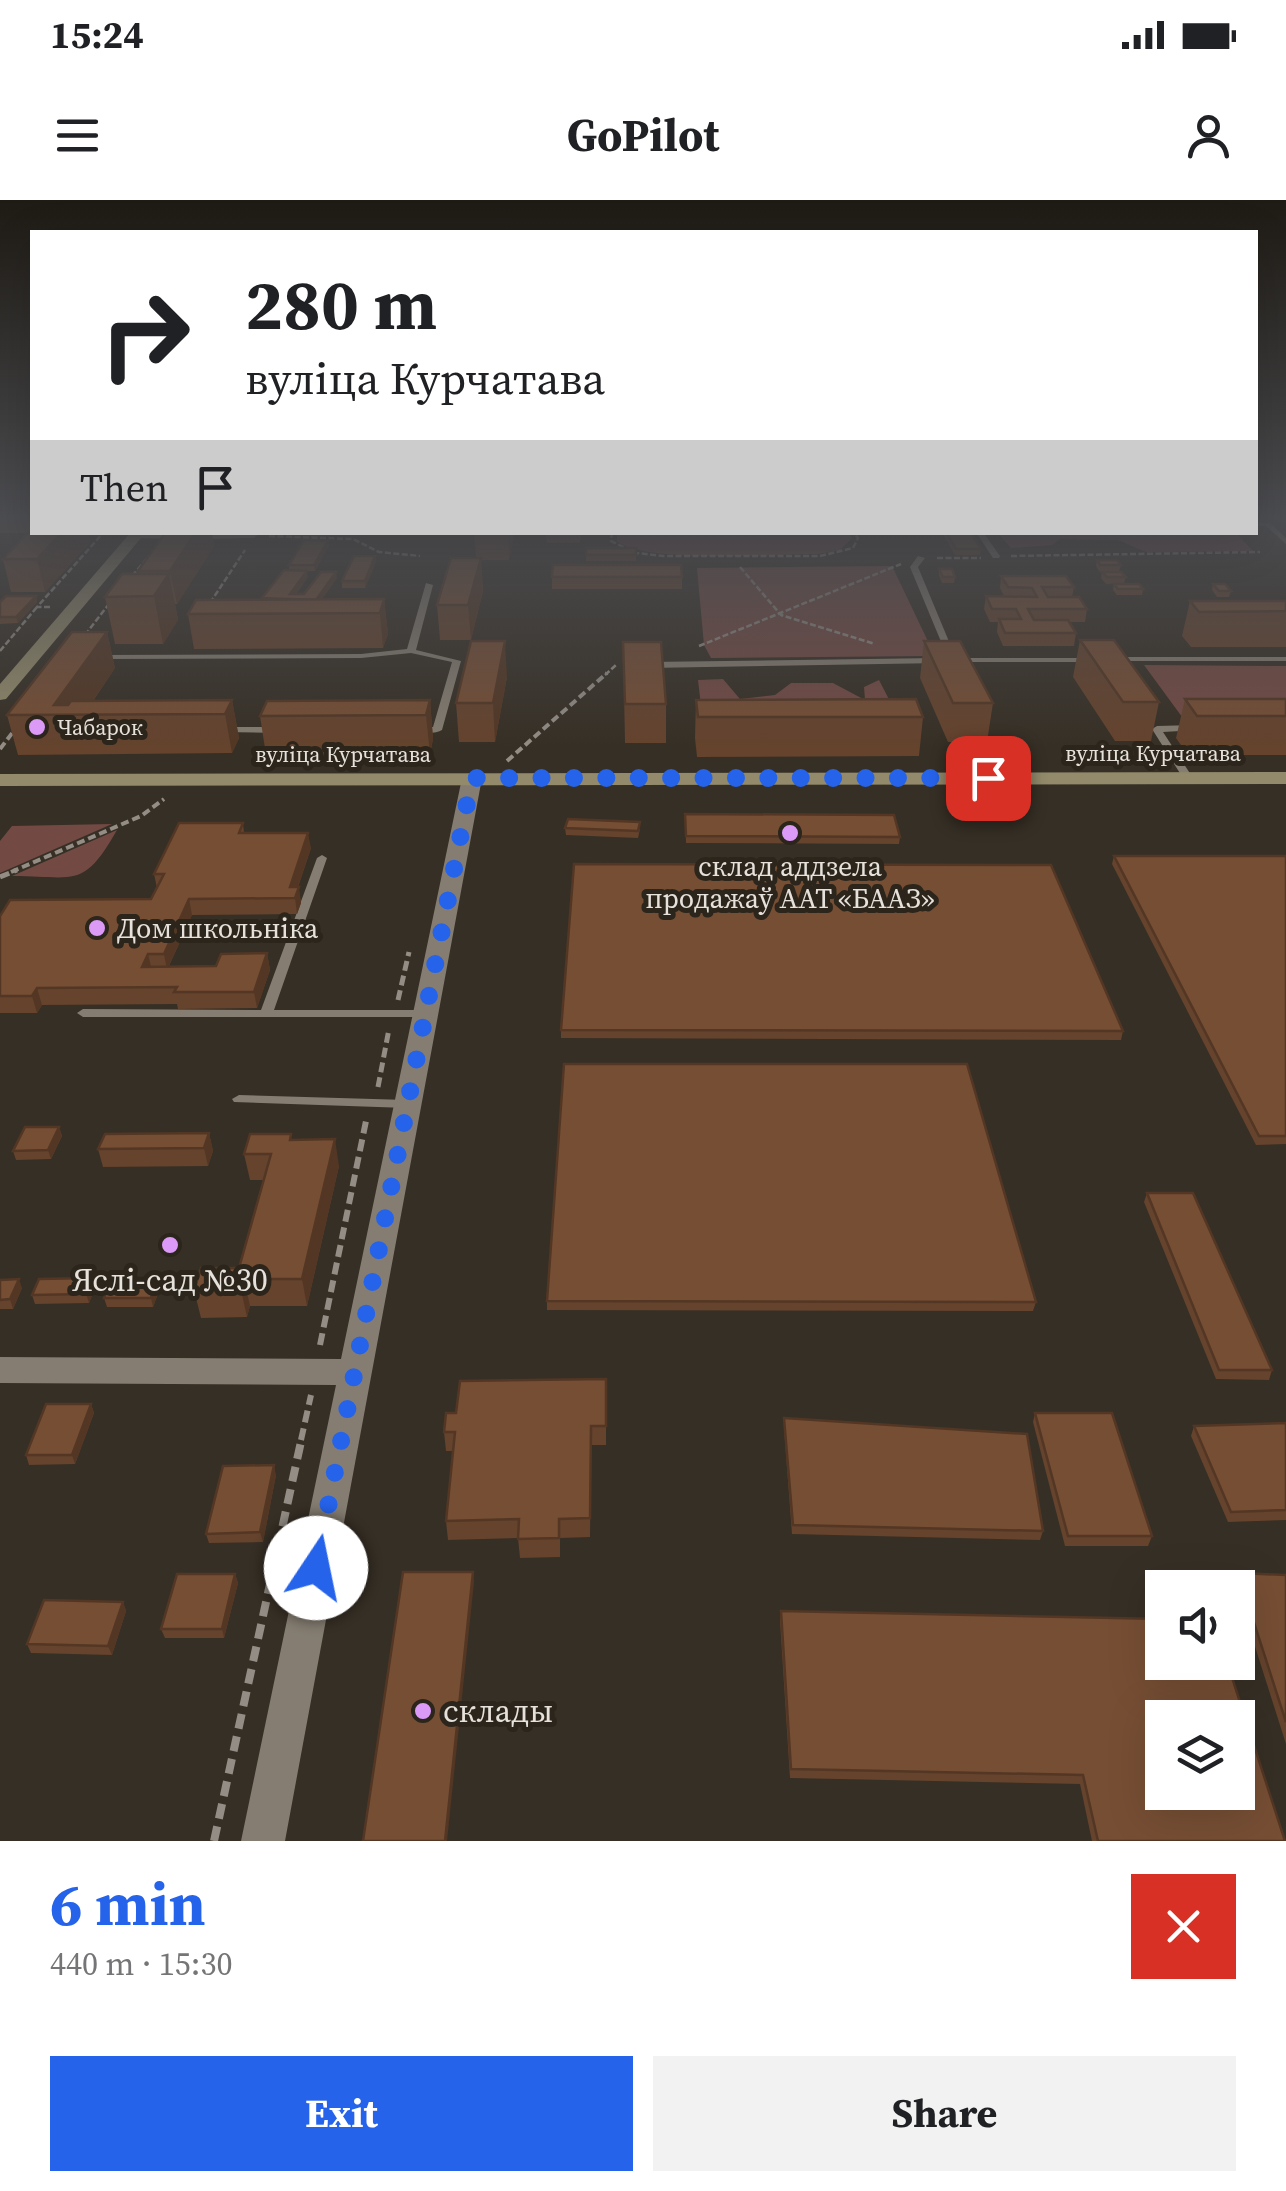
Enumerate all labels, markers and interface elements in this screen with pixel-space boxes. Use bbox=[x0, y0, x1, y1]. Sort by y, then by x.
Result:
text: 15:24 bbox=[50, 9, 144, 61]
text: GoPilot bbox=[567, 104, 719, 166]
icon: menu bbox=[50, 108, 105, 163]
icon: person bbox=[1181, 108, 1236, 163]
text: 280 m bbox=[245, 256, 437, 352]
icon: right bbox=[80, 270, 210, 400]
text: вуліца Курчатава bbox=[245, 347, 605, 409]
icon: arrive bbox=[188, 460, 243, 515]
text: Then bbox=[80, 462, 168, 514]
place label: Чабарок bbox=[57, 712, 143, 742]
marker: Чабарок bbox=[26, 716, 48, 738]
pin bbox=[946, 736, 1031, 821]
street label: вуліца Курчатава bbox=[1065, 738, 1242, 768]
street label: вуліца Курчатава bbox=[255, 739, 432, 769]
icon: arrive bbox=[961, 751, 1016, 806]
marker: склад аддзела продажаў ААТ «БААЗ» bbox=[779, 822, 801, 844]
place label: склад аддзела продажаў ААТ «БААЗ» bbox=[645, 847, 935, 917]
place label: Дом школьніка bbox=[117, 909, 319, 947]
marker: Дом школьніка bbox=[86, 917, 108, 939]
marker: Яслі-сад №30 bbox=[159, 1234, 181, 1256]
place label: Яслі-сад №30 bbox=[72, 1258, 268, 1302]
position arrow bbox=[264, 1516, 368, 1620]
map controls bbox=[1145, 1570, 1255, 1810]
button: sound bbox=[1145, 1570, 1255, 1680]
place label: склады bbox=[443, 1689, 553, 1733]
marker: склады bbox=[412, 1700, 434, 1722]
button: layers bbox=[1145, 1700, 1255, 1810]
text: 6 min bbox=[50, 1863, 206, 1945]
button: close bbox=[1131, 1874, 1236, 1979]
text: 440 m · 15:30 bbox=[50, 1942, 232, 1986]
button: Exit bbox=[50, 2056, 633, 2171]
button: Share bbox=[653, 2056, 1236, 2171]

